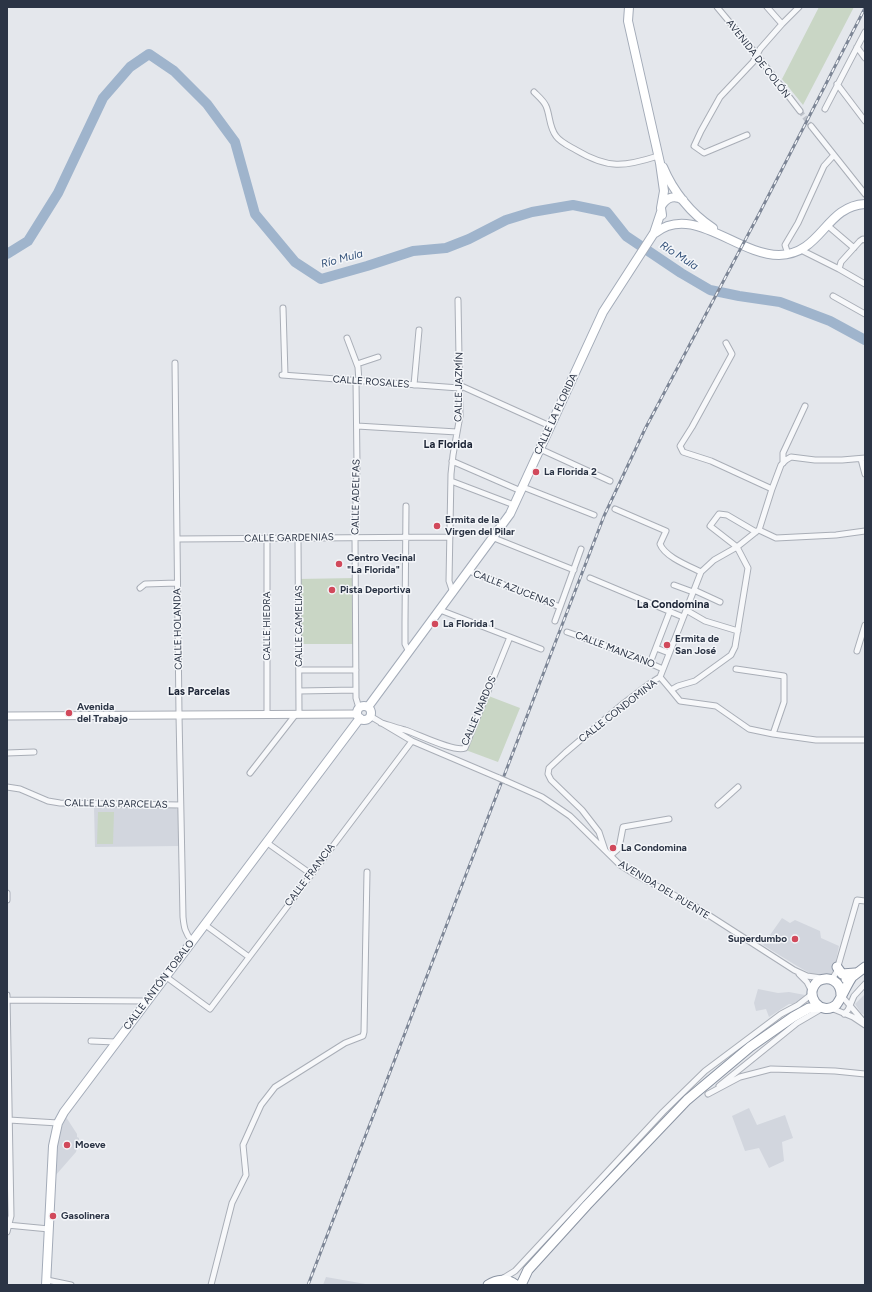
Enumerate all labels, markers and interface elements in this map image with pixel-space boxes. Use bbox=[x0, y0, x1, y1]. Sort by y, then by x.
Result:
street label: AVENIDA DE COLÓN bbox=[724, 17, 792, 101]
water label: Río Mula bbox=[657, 239, 701, 273]
water label: Río Mula bbox=[320, 247, 364, 271]
street label: CALLE JAZMÍN bbox=[452, 352, 466, 422]
street label: CALLE LA FLORIDA bbox=[532, 372, 580, 456]
street label: CALLE ROSALES bbox=[332, 373, 410, 391]
district label: La Florida bbox=[423, 438, 473, 452]
street label: CALLE ADELFAS bbox=[349, 459, 363, 535]
place label: La Florida 2 bbox=[544, 466, 597, 478]
marker: La Florida 2 bbox=[531, 467, 541, 477]
place label: Ermita de la Virgen del Pilar bbox=[445, 514, 515, 538]
marker: Ermita de la Virgen del Pilar bbox=[432, 521, 442, 531]
street label: CALLE GARDENIAS bbox=[244, 531, 334, 545]
place label: Centro Vecinal "La Florida" bbox=[347, 552, 415, 576]
marker: Centro Vecinal "La Florida" bbox=[334, 559, 344, 569]
street label: CALLE AZUCENAS bbox=[471, 568, 557, 610]
place label: Pista Deportiva bbox=[340, 584, 410, 596]
street label: CALLE CAMELIAS bbox=[293, 585, 305, 667]
marker: Pista Deportiva bbox=[327, 585, 337, 595]
street label: CALLE HOLANDA bbox=[171, 588, 185, 670]
street label: CALLE HIEDRA bbox=[261, 592, 273, 660]
district label: La Condomina bbox=[637, 598, 709, 612]
place label: La Florida 1 bbox=[443, 618, 494, 630]
marker: La Florida 1 bbox=[430, 619, 440, 629]
street label: CALLE MANZANO bbox=[573, 629, 657, 671]
place label: Ermita de San José bbox=[675, 633, 719, 656]
marker: Ermita de San José bbox=[662, 640, 672, 650]
street label: CALLE NARDOS bbox=[459, 674, 499, 748]
street label: CALLE CONDOMINA bbox=[577, 677, 659, 745]
district label: Las Parcelas bbox=[168, 685, 230, 699]
place label: Avenida del Trabajo bbox=[77, 701, 128, 724]
marker: Avenida del Trabajo bbox=[64, 708, 74, 718]
street label: CALLE LAS PARCELAS bbox=[64, 797, 168, 811]
street label: CALLE FRANCIA bbox=[282, 841, 338, 909]
place label: La Condomina bbox=[621, 842, 687, 854]
marker: La Condomina bbox=[608, 843, 618, 853]
street label: AVENIDA DEL PUENTE bbox=[616, 858, 712, 922]
place label: Superdumbo bbox=[728, 933, 787, 945]
marker: Superdumbo bbox=[790, 934, 800, 944]
street label: CALLE ANTÓN TOBALO bbox=[121, 938, 197, 1032]
place label: Moeve bbox=[75, 1139, 106, 1151]
marker: Moeve bbox=[62, 1140, 72, 1150]
place label: Gasolinera bbox=[61, 1210, 110, 1222]
marker: Gasolinera bbox=[48, 1211, 58, 1221]

